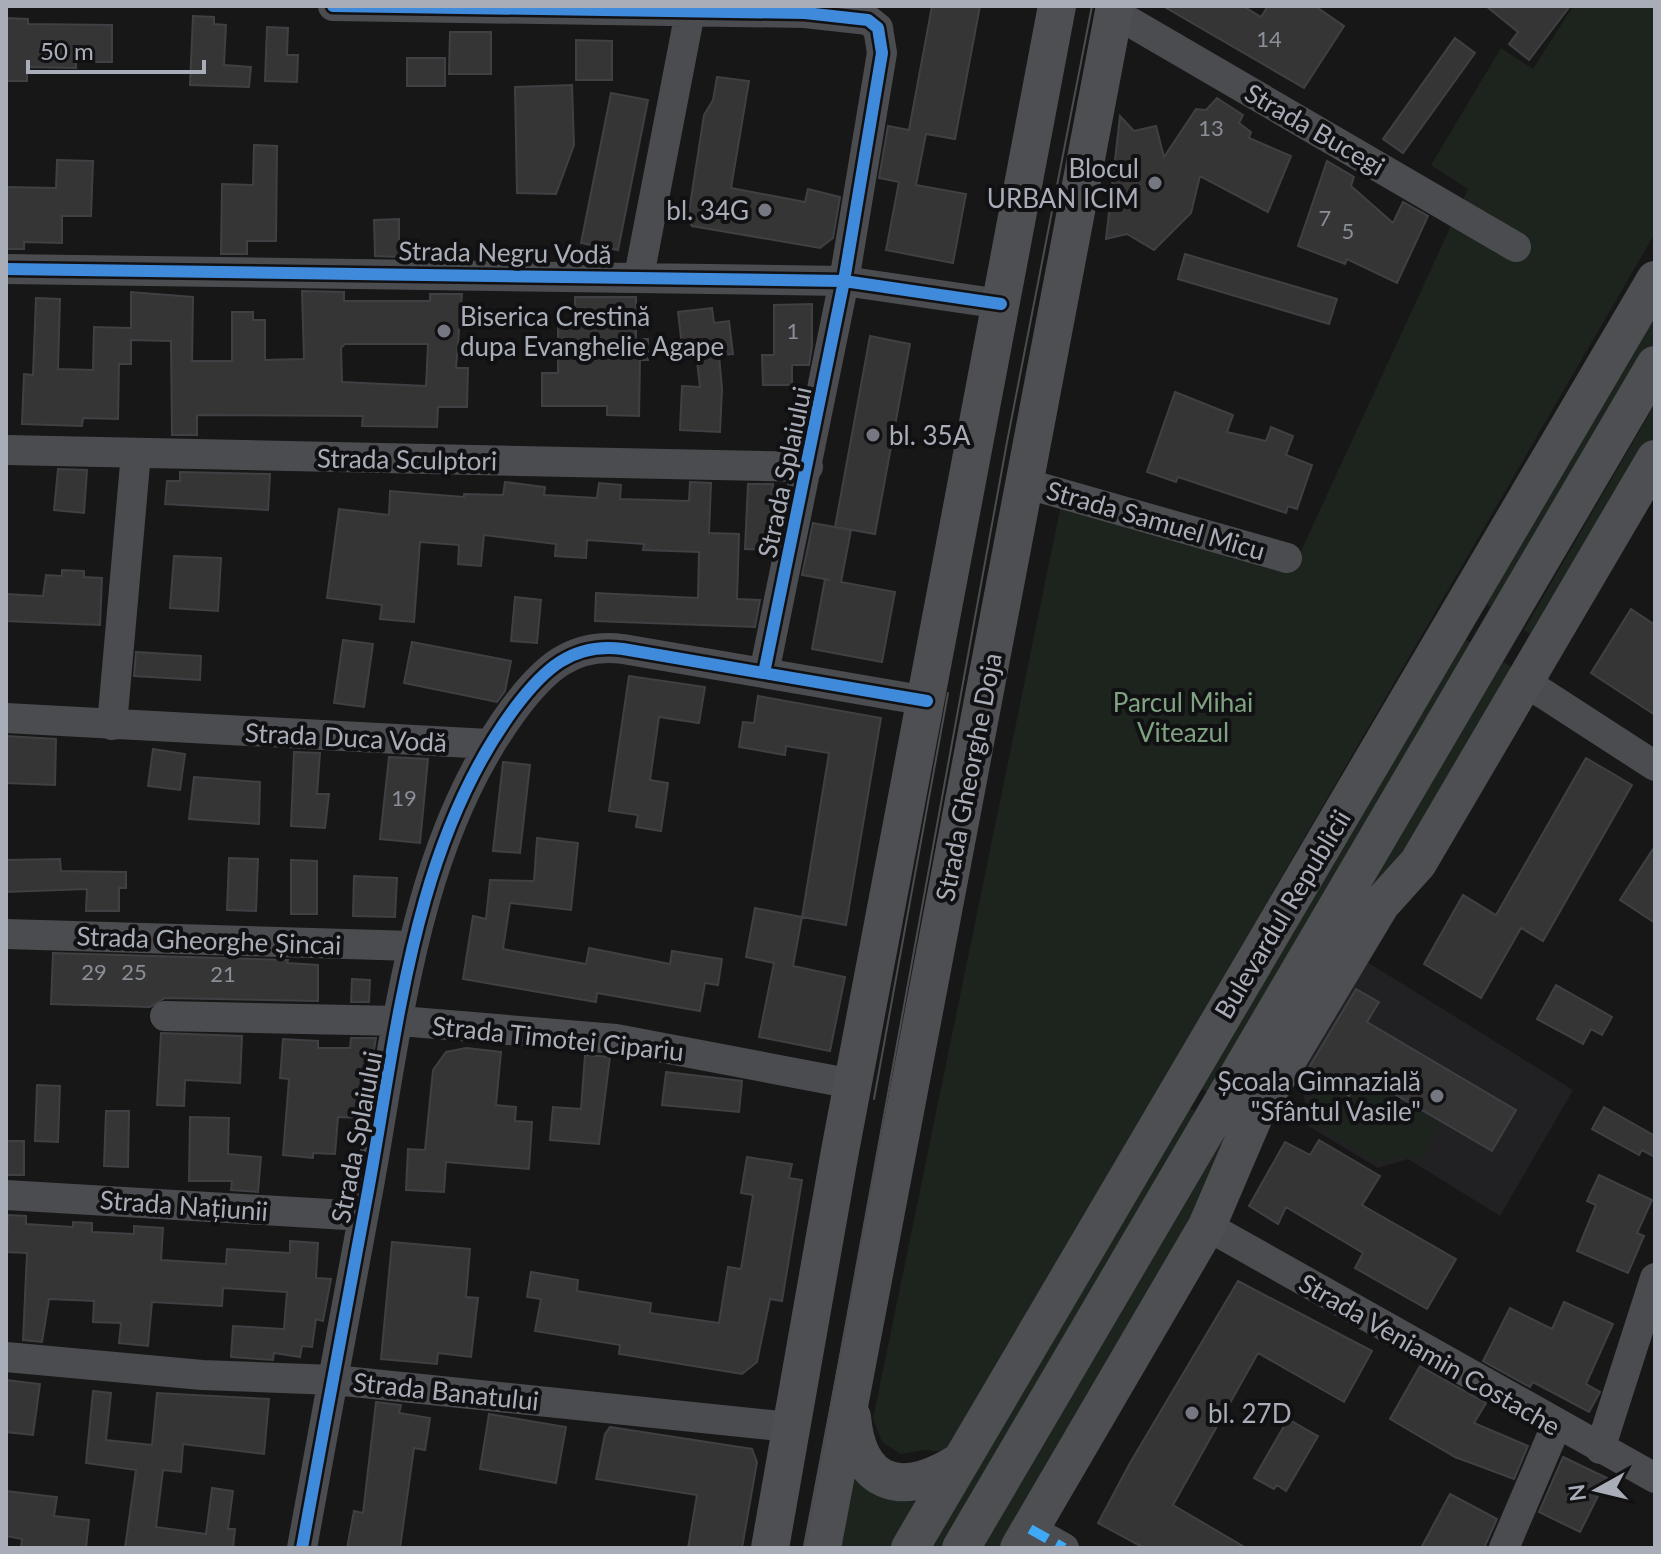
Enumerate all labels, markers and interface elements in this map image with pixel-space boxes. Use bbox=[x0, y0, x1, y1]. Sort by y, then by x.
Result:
scale bar bbox=[28, 24, 204, 74]
house number: 14 bbox=[1256, 25, 1282, 52]
text: 50 m bbox=[40, 36, 94, 65]
street label: Strada Bucegi bbox=[1240, 76, 1390, 182]
house number: 13 bbox=[1198, 114, 1224, 141]
place label: Blocul URBAN ICIM bbox=[987, 152, 1139, 214]
marker: Blocul URBAN ICIM bbox=[1146, 174, 1164, 192]
place label: bl. 34G bbox=[666, 194, 749, 226]
marker: bl. 34G bbox=[756, 201, 774, 219]
house number: 7 bbox=[1319, 204, 1331, 231]
house number: 5 bbox=[1342, 217, 1354, 244]
street label: Strada Negru Vodă bbox=[398, 234, 612, 270]
place label: Biserica Crestină dupa Evanghelie Agape bbox=[460, 300, 724, 362]
house number: 1 bbox=[787, 317, 799, 344]
marker: Biserica Crestină dupa Evanghelie Agape bbox=[435, 322, 453, 340]
street label: Strada Splaiului bbox=[750, 383, 818, 561]
place label: bl. 35A bbox=[889, 419, 971, 451]
marker: bl. 35A bbox=[864, 426, 882, 444]
street label: Strada Sculptori bbox=[317, 441, 497, 477]
street label: Strada Samuel Micu bbox=[1043, 474, 1269, 566]
street label: Strada Gheorghe Doja bbox=[928, 650, 1008, 904]
park label: Parcul Mihai Viteazul bbox=[1113, 686, 1253, 748]
street label: Strada Duca Vodă bbox=[244, 716, 448, 758]
house number: 19 bbox=[391, 784, 417, 811]
street label: Bulevardul Republicii bbox=[1207, 804, 1357, 1024]
street label: Strada Gheorghe Șincai bbox=[76, 919, 342, 961]
house number: 29 bbox=[81, 958, 107, 985]
house number: 25 bbox=[121, 958, 147, 985]
house number: 21 bbox=[210, 960, 236, 987]
street label: Strada Timotei Cipariu bbox=[431, 1009, 685, 1067]
street label: Strada Splaiului bbox=[324, 1048, 388, 1226]
place label: Școala Gimnazială "Sfântul Vasile" bbox=[1217, 1065, 1421, 1127]
marker: Școala Gimnazială "Sfântul Vasile" bbox=[1428, 1087, 1446, 1105]
street label: Strada Națiunii bbox=[99, 1183, 269, 1227]
street label: Strada Veniamin Costache bbox=[1294, 1266, 1566, 1442]
street label: Strada Banatului bbox=[352, 1365, 540, 1417]
place label: bl. 27D bbox=[1208, 1397, 1291, 1429]
marker: bl. 27D bbox=[1183, 1404, 1201, 1422]
north arrow bbox=[1557, 1450, 1637, 1530]
text: N bbox=[1562, 1483, 1591, 1503]

